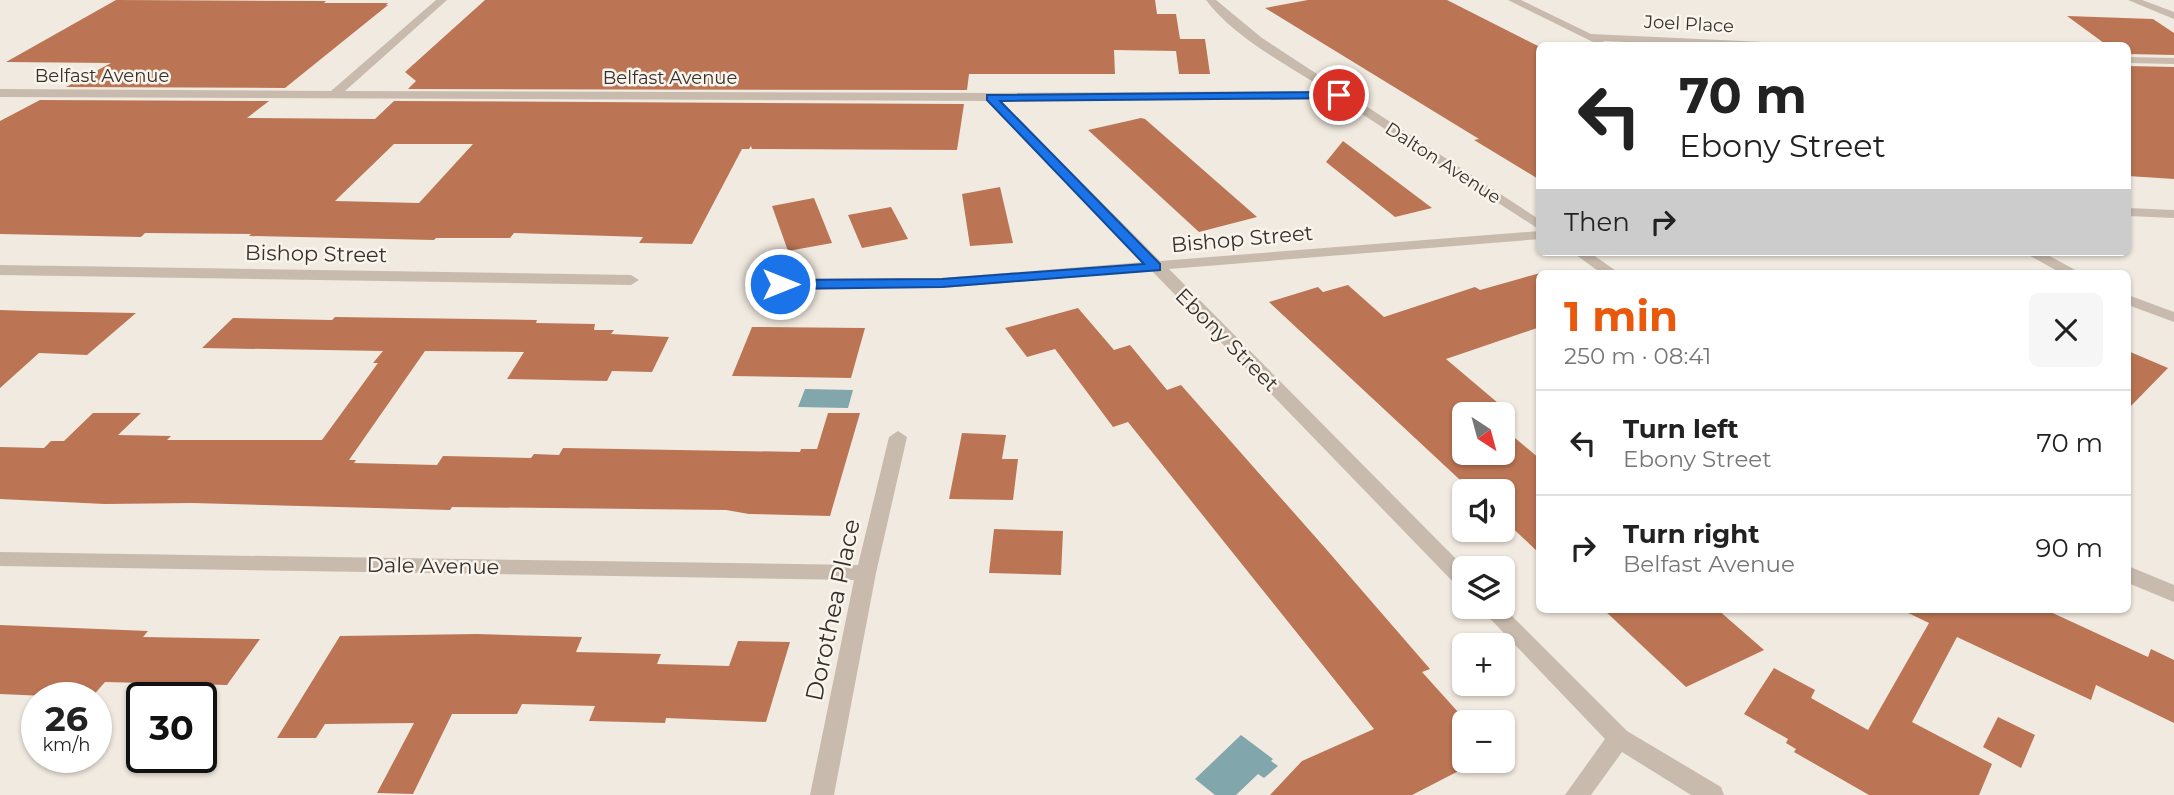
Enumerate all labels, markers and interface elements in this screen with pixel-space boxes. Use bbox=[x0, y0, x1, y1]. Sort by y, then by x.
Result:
street label: Joel Place bbox=[1643, 11, 1735, 37]
street label: Belfast Avenue bbox=[35, 65, 169, 87]
pin bbox=[1309, 65, 1369, 125]
text: 70 m bbox=[1679, 66, 1807, 125]
street label: Belfast Avenue bbox=[603, 67, 737, 89]
icon: left bbox=[1564, 70, 1655, 161]
icon: arrive bbox=[1320, 76, 1358, 114]
street label: Dalton Avenue bbox=[1381, 117, 1505, 209]
text: Ebony Street bbox=[1679, 126, 1886, 165]
icon: right bbox=[1644, 203, 1682, 241]
text: Then bbox=[1564, 206, 1630, 238]
street label: Bishop Street bbox=[1170, 220, 1314, 257]
street label: Bishop Street bbox=[245, 240, 387, 267]
position arrow bbox=[743, 247, 817, 321]
street label: Ebony Street bbox=[1171, 283, 1284, 396]
text: 1 min bbox=[1564, 290, 1678, 342]
button: close bbox=[2029, 293, 2103, 367]
text: 250 m · 08:41 bbox=[1564, 342, 1711, 370]
north arrow bbox=[1452, 402, 1516, 466]
map controls bbox=[1452, 402, 1515, 773]
text: Turn left bbox=[1623, 413, 1739, 445]
icon: left bbox=[1564, 424, 1602, 462]
text: 70 m bbox=[2037, 427, 2103, 459]
text: Ebony Street bbox=[1623, 445, 1772, 473]
button: sound bbox=[1452, 479, 1515, 542]
street label: Dorothea Place bbox=[799, 516, 866, 704]
text: Turn right bbox=[1623, 518, 1759, 550]
icon: right bbox=[1564, 529, 1602, 567]
text: 90 m bbox=[2036, 532, 2103, 564]
text: Belfast Avenue bbox=[1623, 550, 1795, 578]
street label: Dale Avenue bbox=[366, 552, 500, 579]
button: layers bbox=[1452, 556, 1515, 619]
button: + bbox=[1452, 633, 1515, 696]
speed limit sign: 30 bbox=[126, 682, 217, 773]
text: 26 bbox=[45, 697, 88, 740]
button: − bbox=[1452, 710, 1515, 773]
text: km/h bbox=[42, 734, 91, 756]

